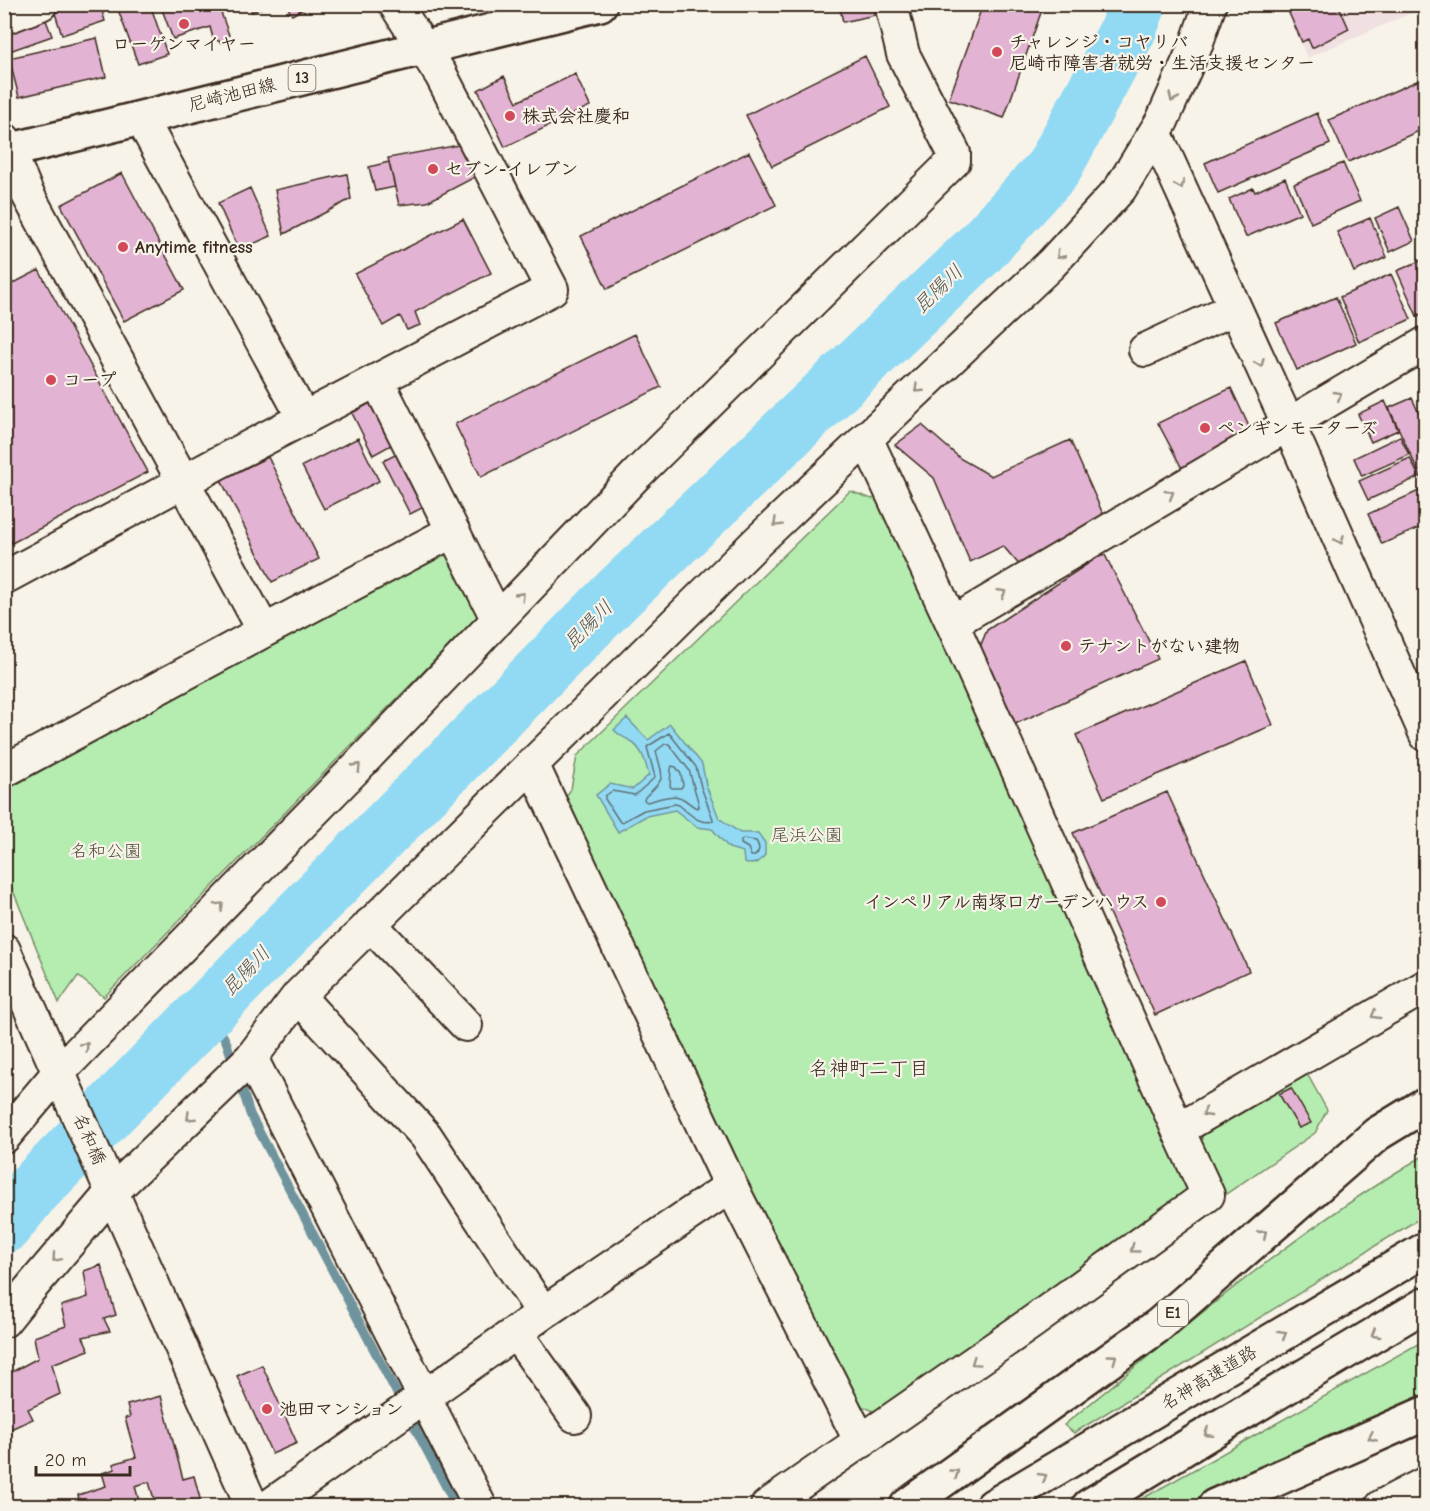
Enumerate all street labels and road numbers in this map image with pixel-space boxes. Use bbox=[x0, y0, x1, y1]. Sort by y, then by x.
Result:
road number: 13 bbox=[288, 65, 316, 91]
street label: 尼崎池田線 bbox=[186, 74, 278, 116]
street label: 名和橋 bbox=[68, 1110, 110, 1168]
road number: E1 bbox=[1158, 1300, 1188, 1326]
street label: 名神高速道路 bbox=[1157, 1341, 1261, 1415]

